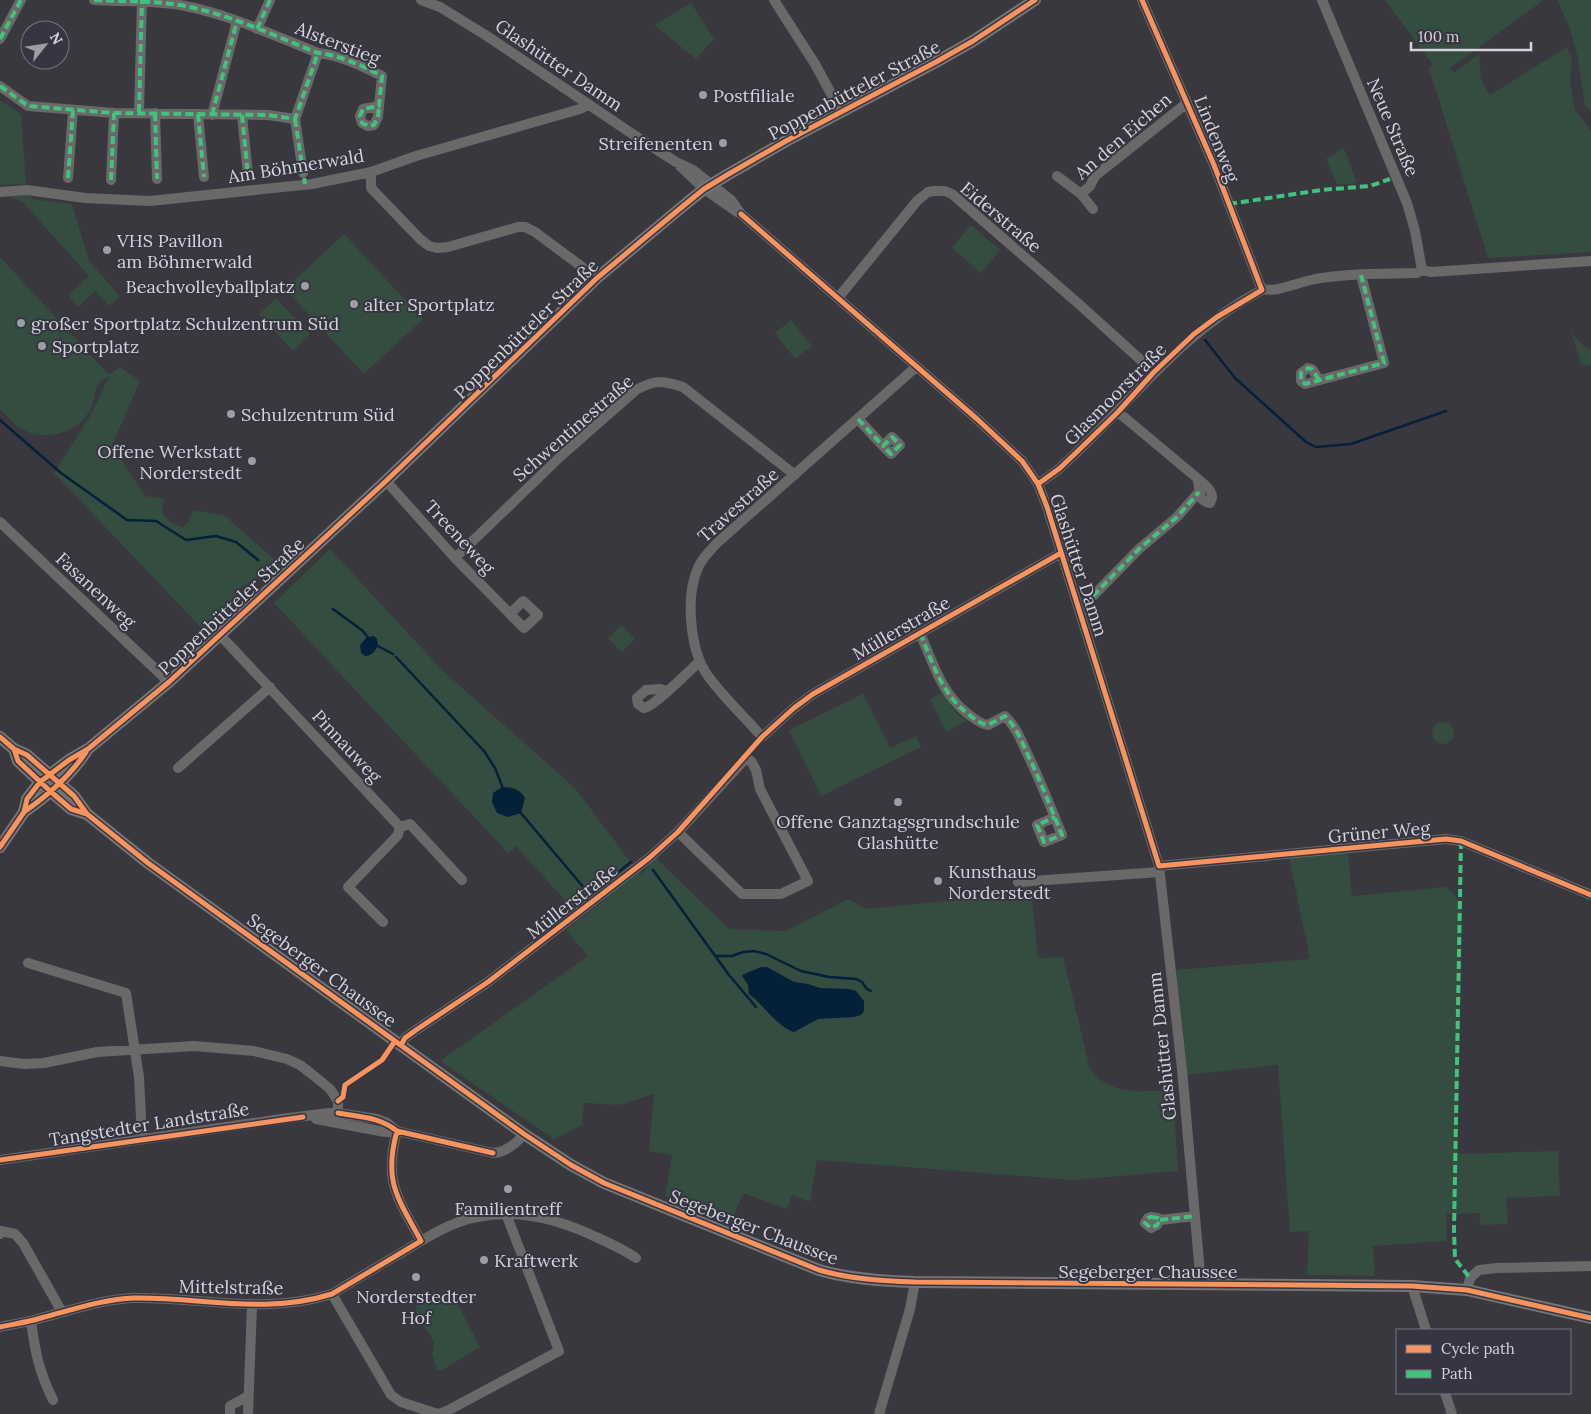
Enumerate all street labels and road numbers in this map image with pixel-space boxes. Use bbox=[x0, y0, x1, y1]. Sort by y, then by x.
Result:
street label: Glashütter Damm bbox=[491, 14, 627, 116]
street label: Alsterstieg bbox=[291, 16, 385, 70]
street label: Poppenbütteler Straße bbox=[764, 35, 944, 145]
street label: Neue Straße bbox=[1362, 74, 1424, 180]
street label: An den Eichen bbox=[1069, 88, 1176, 185]
street label: Lindenweg bbox=[1189, 92, 1245, 187]
street label: Am Böhmerwald bbox=[225, 144, 366, 188]
street label: Eiderstraße bbox=[956, 176, 1046, 258]
street label: Poppenbütteler Straße bbox=[449, 254, 603, 404]
street label: Glasmoorstraße bbox=[1059, 338, 1171, 450]
street label: Schwentinestraße bbox=[508, 369, 638, 487]
street label: Travestraße bbox=[693, 462, 783, 547]
street label: Glashütter Damm bbox=[1045, 491, 1113, 639]
street label: Treeneweg bbox=[420, 495, 501, 580]
street label: Poppenbütteler Straße bbox=[153, 532, 309, 680]
street label: Fasanenweg bbox=[51, 547, 142, 634]
street label: Müllerstraße bbox=[848, 591, 954, 665]
street label: Pinnauweg bbox=[307, 705, 387, 788]
street label: Grüner Weg bbox=[1327, 816, 1432, 848]
street label: Müllerstraße bbox=[522, 858, 622, 944]
street label: Segeberger Chaussee bbox=[243, 908, 401, 1032]
street label: Glashütter Damm bbox=[1143, 971, 1181, 1121]
street label: Tangstedter Landstraße bbox=[47, 1097, 251, 1151]
street label: Segeberger Chaussee bbox=[666, 1184, 842, 1270]
street label: Segeberger Chaussee bbox=[1058, 1260, 1238, 1283]
street label: Mittelstraße bbox=[178, 1275, 284, 1299]

